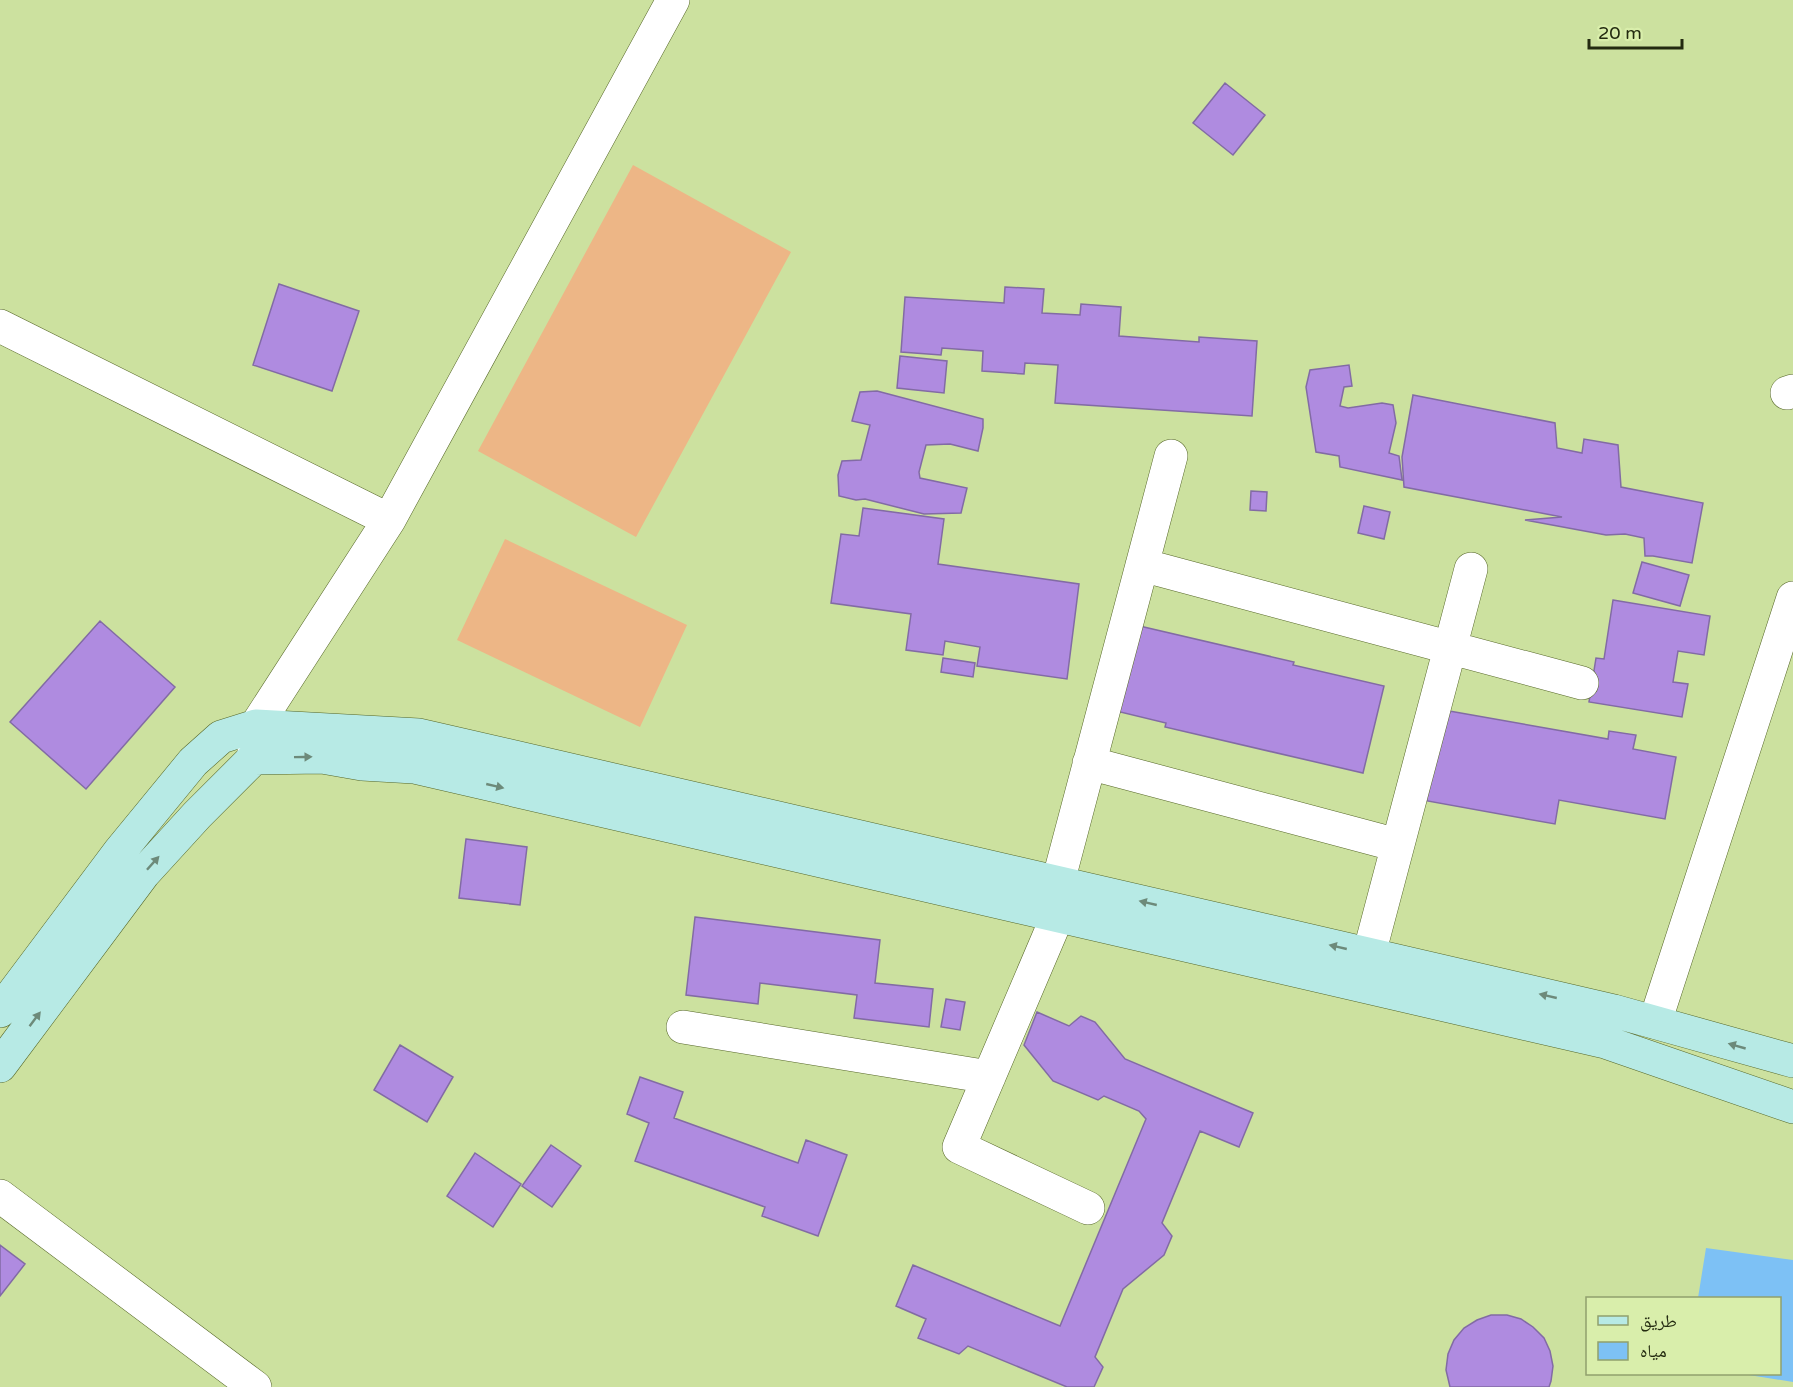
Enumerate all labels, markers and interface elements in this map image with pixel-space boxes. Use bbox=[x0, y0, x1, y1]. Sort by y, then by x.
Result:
scale bar bbox=[1589, 12, 1682, 50]
text: 20 m bbox=[1598, 22, 1642, 44]
one-way arrow bbox=[293, 753, 312, 762]
one-way arrow bbox=[486, 781, 504, 791]
one-way arrow bbox=[146, 856, 160, 871]
one-way arrow bbox=[1138, 898, 1157, 907]
one-way arrow bbox=[1329, 941, 1347, 951]
one-way arrow bbox=[1539, 990, 1557, 1000]
one-way arrow bbox=[29, 1011, 41, 1027]
one-way arrow bbox=[1728, 1040, 1746, 1050]
legend bbox=[1586, 1297, 1781, 1375]
text: طريق bbox=[1640, 1310, 1677, 1332]
text: مياه bbox=[1640, 1340, 1667, 1362]

